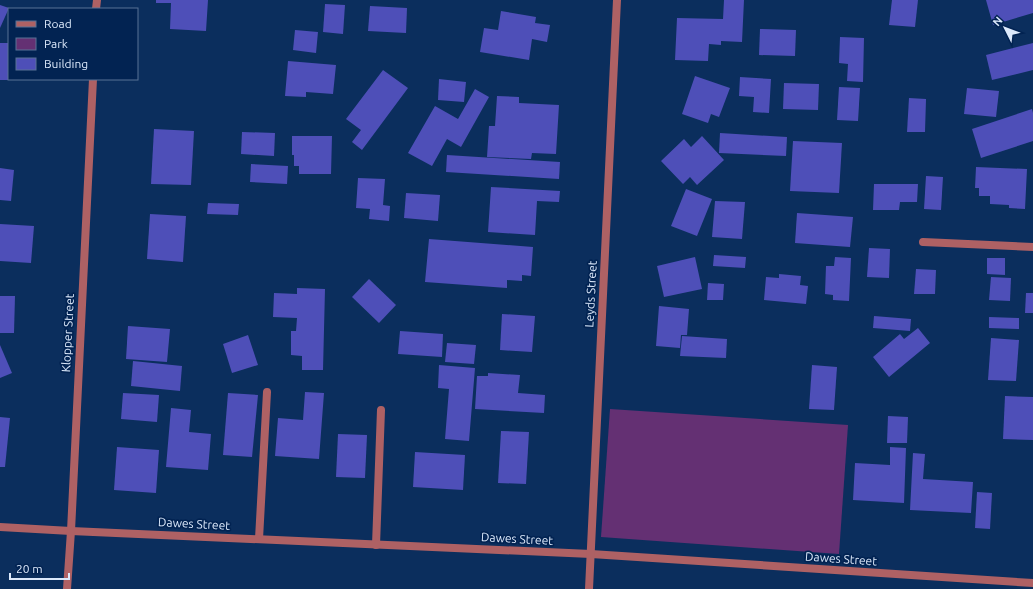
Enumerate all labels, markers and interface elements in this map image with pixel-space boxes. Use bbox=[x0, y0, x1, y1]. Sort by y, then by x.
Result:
legend bbox=[8, 8, 138, 80]
north arrow bbox=[985, 8, 1025, 48]
text: N bbox=[990, 14, 1005, 28]
text: Road bbox=[44, 17, 72, 30]
text: Park bbox=[44, 37, 68, 50]
text: Building bbox=[44, 57, 88, 70]
street label: Leyds Street bbox=[582, 260, 599, 328]
street label: Klopper Street bbox=[59, 293, 76, 373]
street label: Dawes Street bbox=[158, 515, 231, 532]
street label: Dawes Street bbox=[481, 530, 554, 547]
street label: Dawes Street bbox=[805, 550, 878, 568]
scale bar bbox=[10, 555, 69, 581]
text: 20 m bbox=[16, 562, 43, 575]

